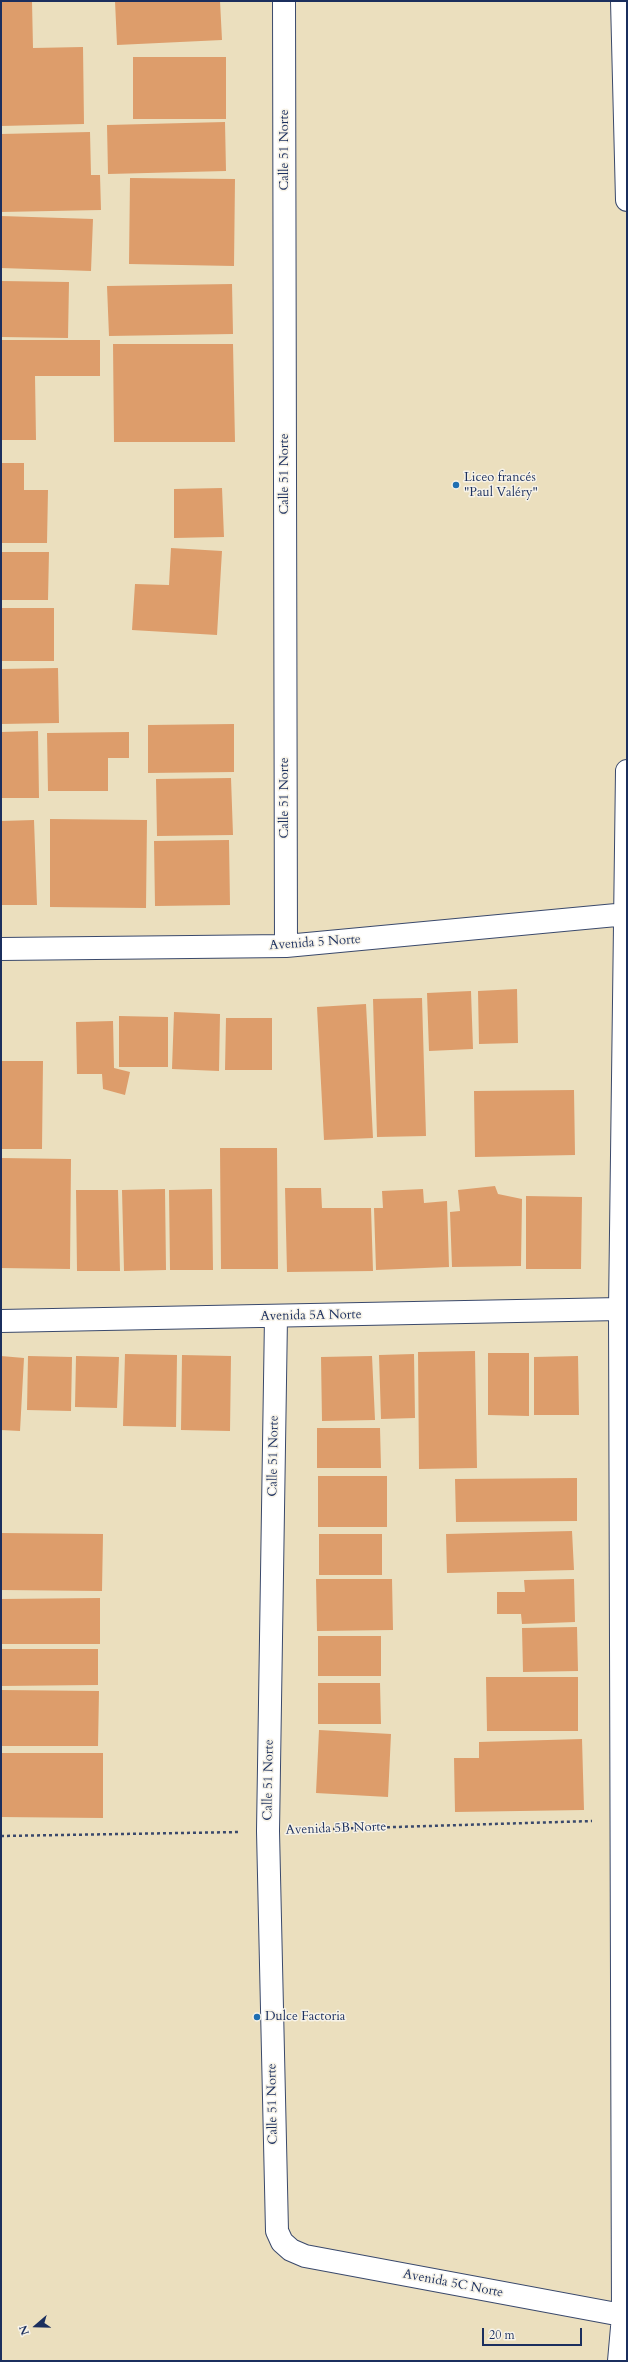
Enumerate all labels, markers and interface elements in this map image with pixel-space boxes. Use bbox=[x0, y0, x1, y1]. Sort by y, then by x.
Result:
street label: Calle 51 Norte bbox=[277, 109, 293, 191]
street label: Calle 51 Norte bbox=[277, 433, 293, 515]
place label: Liceo francés "Paul Valéry" bbox=[464, 470, 538, 501]
marker: Liceo francés "Paul Valéry" bbox=[451, 480, 461, 490]
street label: Calle 51 Norte bbox=[277, 757, 293, 839]
street label: Avenida 5 Norte bbox=[269, 932, 361, 954]
street label: Avenida 5A Norte bbox=[260, 1307, 362, 1325]
street label: Calle 51 Norte bbox=[265, 1415, 283, 1497]
street label: Calle 51 Norte bbox=[260, 1739, 278, 1821]
street label: Avenida 5B Norte bbox=[285, 1819, 387, 1839]
place label: Dulce Factoria bbox=[265, 2009, 345, 2025]
marker: Dulce Factoria bbox=[252, 2012, 262, 2022]
street label: Calle 51 Norte bbox=[264, 2063, 282, 2145]
street label: Avenida 5C Norte bbox=[402, 2267, 504, 2301]
north arrow bbox=[16, 2306, 56, 2346]
scale bar bbox=[484, 2320, 584, 2346]
text: N bbox=[16, 2323, 33, 2337]
text: 20 m bbox=[489, 2327, 515, 2343]

